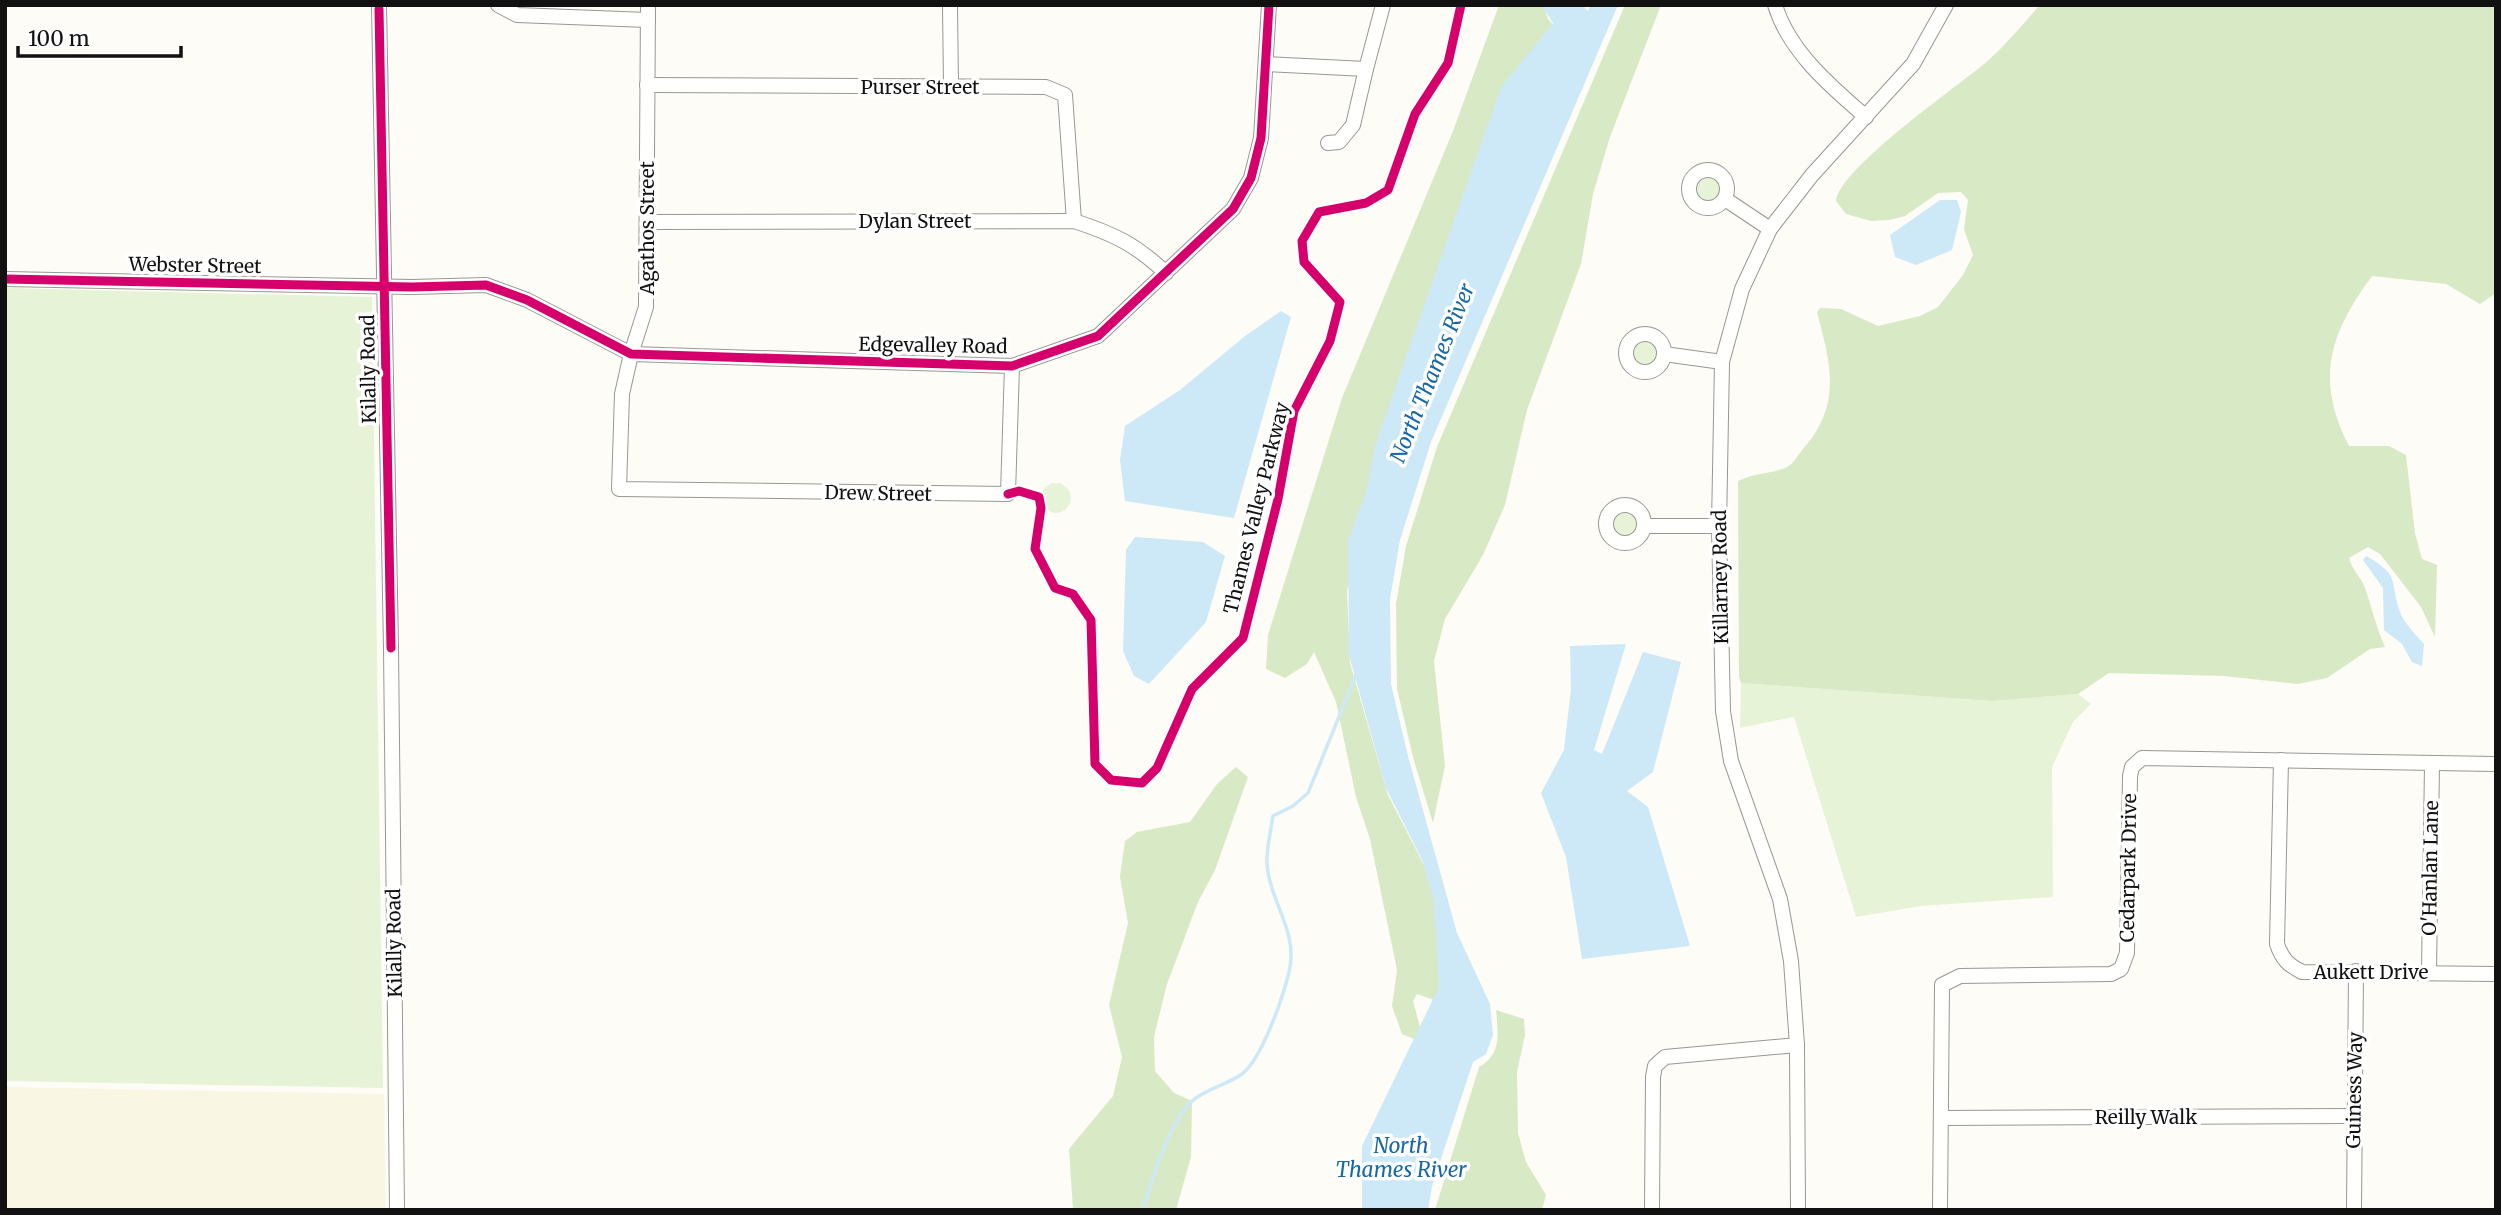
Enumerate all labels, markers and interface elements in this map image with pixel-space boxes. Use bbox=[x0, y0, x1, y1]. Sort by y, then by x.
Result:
scale bar bbox=[18, 14, 180, 58]
text: 100 m bbox=[28, 25, 90, 52]
street label: Purser Street bbox=[860, 75, 980, 99]
street label: Agathos Street bbox=[635, 160, 659, 296]
street label: Dylan Street bbox=[859, 209, 972, 233]
street label: Webster Street bbox=[127, 252, 262, 278]
water label: North Thames River bbox=[1384, 279, 1480, 467]
street label: Kilally Road bbox=[355, 314, 381, 424]
street label: Edgevalley Road bbox=[858, 332, 1008, 358]
street label: Thames Valley Parkway bbox=[1218, 400, 1294, 616]
street label: Drew Street bbox=[824, 480, 932, 506]
street label: Killarney Road bbox=[1707, 510, 1733, 644]
street label: Cedarpark Drive bbox=[2115, 793, 2141, 943]
street label: O'Hanlan Lane bbox=[2417, 800, 2443, 936]
street label: Kilally Road bbox=[381, 888, 407, 998]
street label: Aukett Drive bbox=[2312, 960, 2429, 984]
street label: Guiness Way bbox=[2341, 1032, 2367, 1148]
street label: Reilly Walk bbox=[2095, 1105, 2197, 1129]
water label: North Thames River bbox=[1335, 1132, 1467, 1183]

